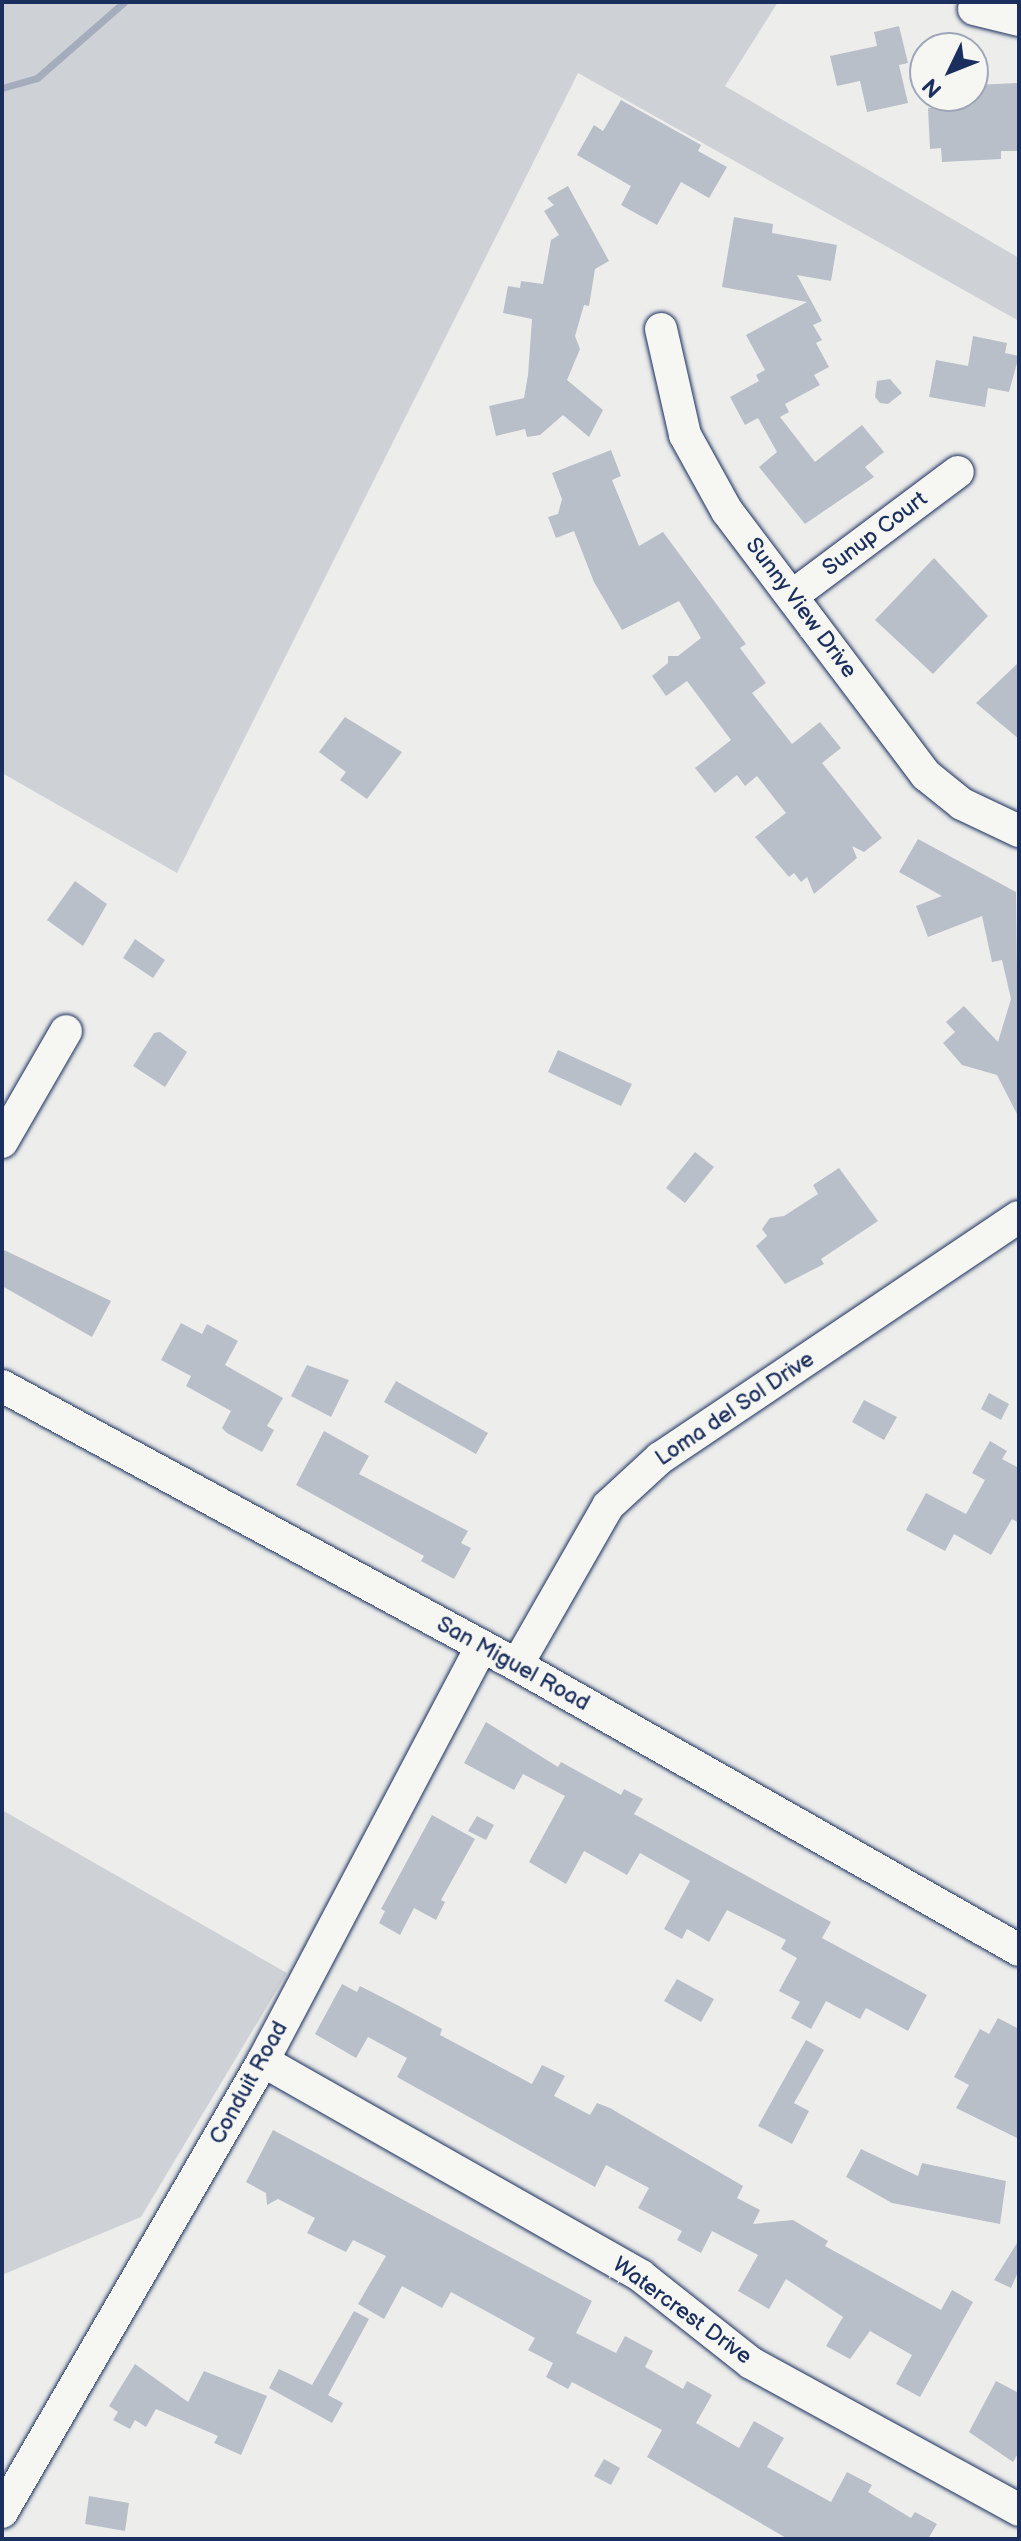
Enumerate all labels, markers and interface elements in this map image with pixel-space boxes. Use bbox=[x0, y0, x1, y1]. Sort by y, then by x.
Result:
north arrow bbox=[909, 32, 989, 112]
text: N bbox=[917, 72, 948, 103]
street label: Sunup Court bbox=[818, 486, 932, 582]
street label: Sunny View Drive bbox=[739, 532, 863, 684]
street label: Loma del Sol Drive bbox=[651, 1346, 819, 1472]
street label: San Miguel Road bbox=[432, 1611, 594, 1717]
street label: Conduit Road bbox=[204, 2017, 294, 2149]
street label: Watercrest Drive bbox=[607, 2252, 757, 2370]

